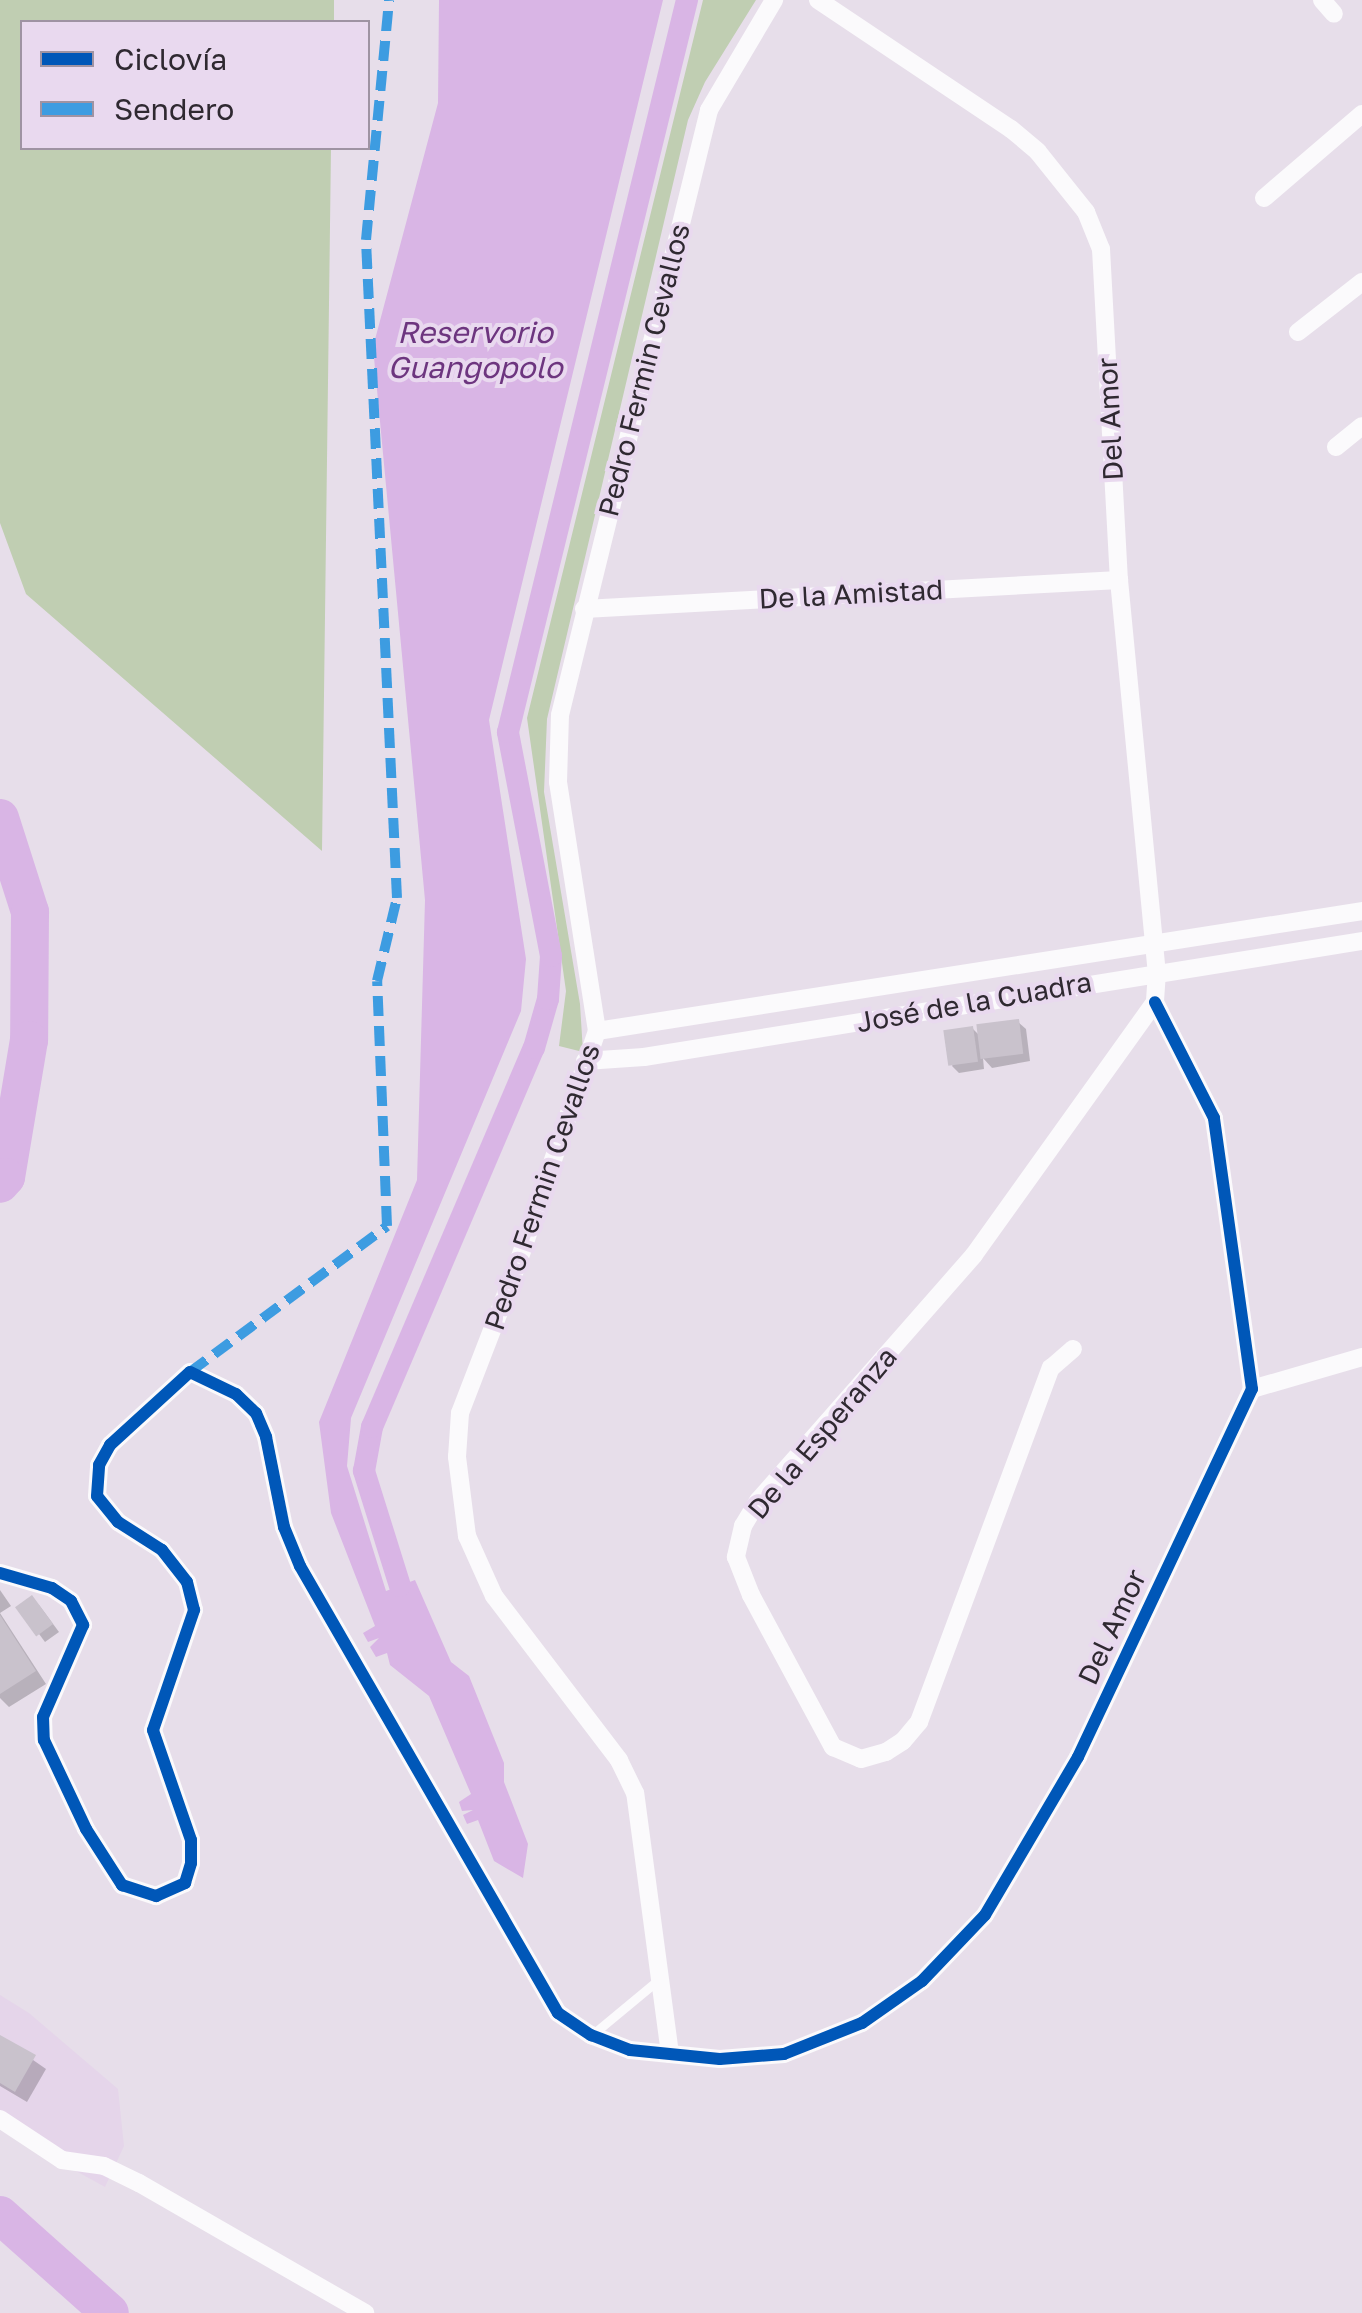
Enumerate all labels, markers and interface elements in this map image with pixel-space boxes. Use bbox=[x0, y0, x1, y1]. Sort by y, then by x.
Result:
legend bbox=[20, 20, 370, 150]
text: Ciclovía bbox=[114, 41, 227, 77]
text: Sendero bbox=[114, 91, 234, 127]
street label: Pedro Fermin Cevallos bbox=[591, 220, 697, 520]
water label: Reservorio Guangopolo bbox=[388, 314, 562, 384]
street label: Del Amor bbox=[1090, 357, 1130, 481]
street label: De la Amistad bbox=[758, 572, 944, 616]
street label: José de la Cuadra bbox=[854, 965, 1094, 1039]
street label: Pedro Fermin Cevallos bbox=[477, 1039, 607, 1335]
street label: De la Esperanza bbox=[740, 1340, 904, 1526]
street label: Del Amor bbox=[1071, 1564, 1153, 1690]

